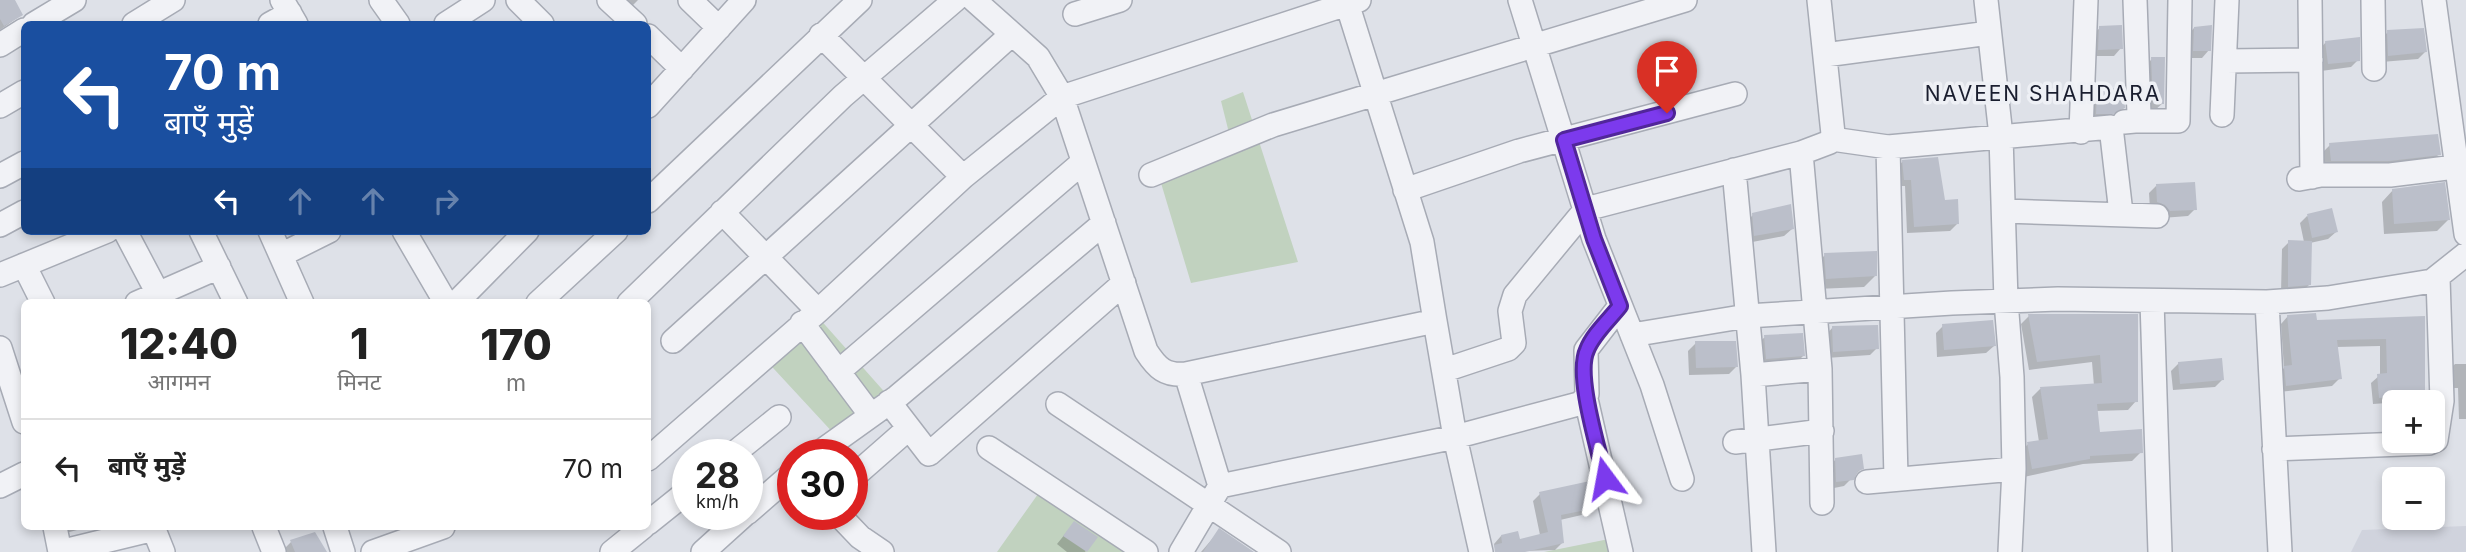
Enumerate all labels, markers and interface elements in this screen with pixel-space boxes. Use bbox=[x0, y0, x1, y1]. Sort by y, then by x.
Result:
pin bbox=[1637, 41, 1697, 113]
text: 70 m bbox=[164, 43, 281, 102]
icon: left bbox=[49, 49, 140, 140]
icon: arrive bbox=[1648, 52, 1686, 90]
district label: NAVEEN SHAHDARA bbox=[1925, 81, 2161, 106]
text: बाएँ मुड़ें bbox=[164, 103, 254, 142]
icon: left bbox=[208, 182, 246, 220]
icon: ahead bbox=[281, 182, 319, 220]
icon: ahead bbox=[354, 182, 392, 220]
icon: right bbox=[427, 182, 465, 220]
text: 12:40 bbox=[120, 318, 238, 369]
text: 1 bbox=[350, 318, 368, 369]
text: 170 bbox=[480, 319, 552, 370]
text: आगमन bbox=[148, 368, 211, 396]
text: मिनट bbox=[337, 368, 381, 396]
text: m bbox=[506, 369, 526, 397]
map controls bbox=[2382, 390, 2445, 530]
button: + bbox=[2382, 390, 2445, 453]
speed limit sign: 30 bbox=[777, 439, 868, 530]
position arrow bbox=[1568, 441, 1642, 515]
icon: left bbox=[49, 449, 87, 487]
text: बाएँ मुड़ें bbox=[108, 450, 185, 481]
text: 70 m bbox=[562, 453, 623, 484]
text: 28 bbox=[695, 454, 740, 496]
button: − bbox=[2382, 467, 2445, 530]
text: km/h bbox=[696, 491, 739, 512]

